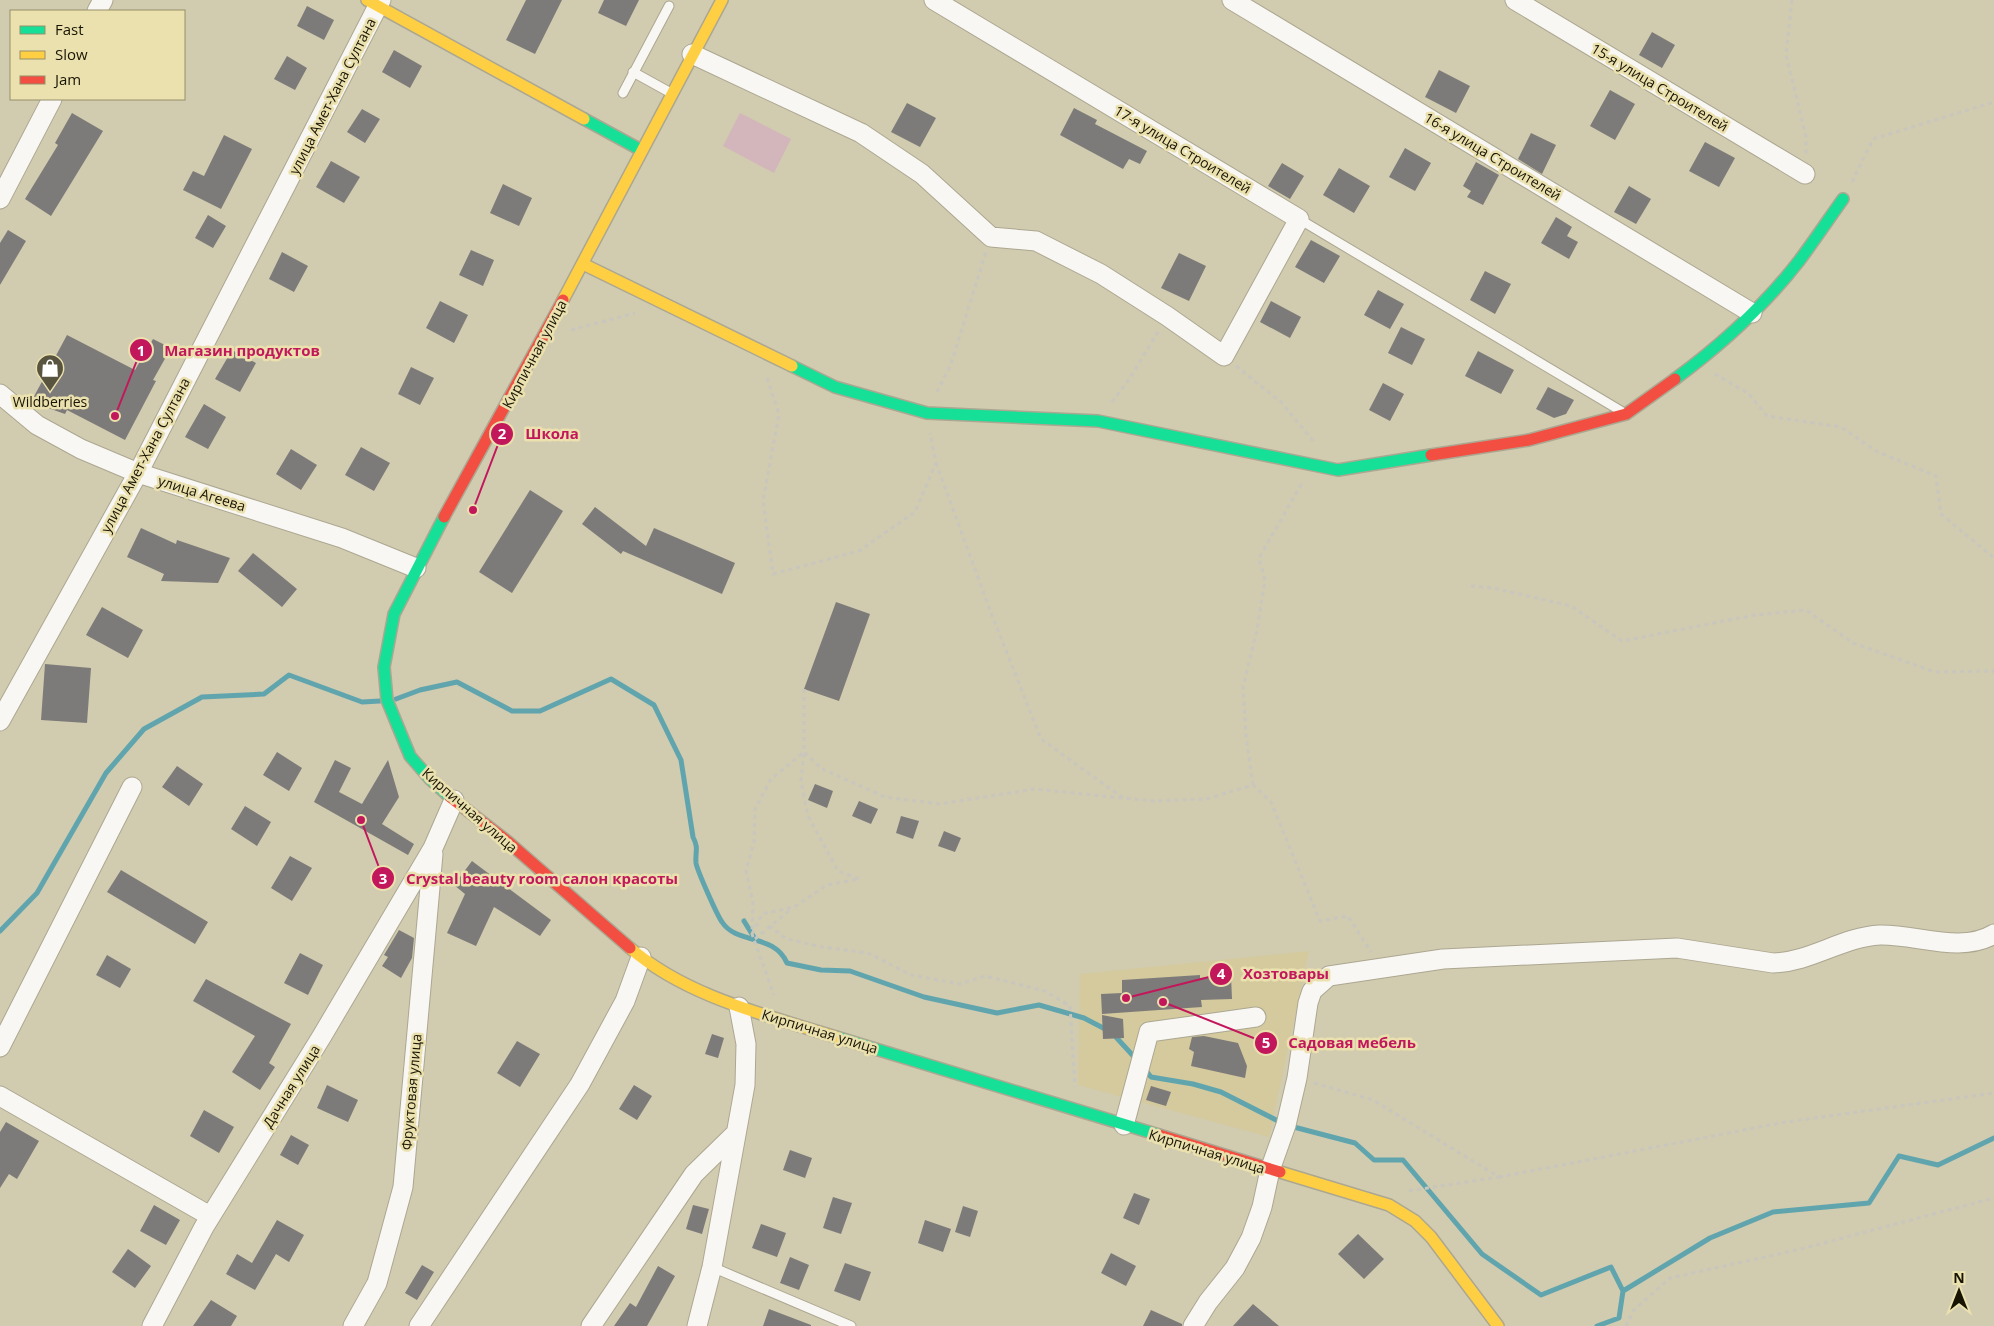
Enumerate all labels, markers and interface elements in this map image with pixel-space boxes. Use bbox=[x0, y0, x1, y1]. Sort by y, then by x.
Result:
legend bbox=[10, 10, 185, 100]
street label: улица Амет-Хана Султана bbox=[284, 15, 380, 177]
text: Fast bbox=[55, 19, 84, 39]
street label: 15-я улица Строителей bbox=[1588, 39, 1732, 135]
text: Slow bbox=[55, 44, 88, 64]
text: Jam bbox=[53, 69, 81, 89]
street label: 17-я улица Строителей bbox=[1111, 101, 1255, 197]
street label: 16-я улица Строителей bbox=[1421, 108, 1565, 204]
street label: Кирпичная улица bbox=[497, 296, 571, 412]
callout: Магазин продуктов bbox=[129, 335, 329, 365]
text: 1 bbox=[137, 340, 145, 360]
text: Магазин продуктов bbox=[164, 340, 320, 360]
shop icon: Wildberries bbox=[35, 353, 65, 392]
street label: улица Амет-Хана Султана bbox=[96, 374, 194, 536]
place label: Wildberries bbox=[13, 392, 88, 411]
callout: Школа bbox=[490, 419, 588, 449]
text: 2 bbox=[498, 423, 507, 443]
text: Школа bbox=[525, 423, 579, 443]
street label: улица Агеева bbox=[156, 471, 248, 515]
street label: Кирпичная улица bbox=[418, 763, 522, 857]
callout: Crystal beauty room салон красоты bbox=[371, 863, 688, 893]
text: 3 bbox=[379, 868, 387, 888]
text: Crystal beauty room салон красоты bbox=[406, 868, 678, 888]
callout: Хозтовары bbox=[1208, 959, 1339, 989]
text: 4 bbox=[1217, 963, 1226, 983]
text: Хозтовары bbox=[1243, 963, 1329, 983]
street label: Кирпичная улица bbox=[760, 1004, 880, 1058]
callout: Садовая мебель bbox=[1253, 1028, 1426, 1058]
text: 5 bbox=[1262, 1032, 1270, 1052]
text: Садовая мебель bbox=[1288, 1032, 1416, 1052]
street label: Фруктовая улица bbox=[396, 1033, 426, 1151]
street label: Дачная улица bbox=[258, 1041, 324, 1131]
street label: Кирпичная улица bbox=[1147, 1124, 1267, 1178]
north arrow bbox=[1934, 1266, 1984, 1316]
text: N bbox=[1953, 1268, 1965, 1287]

